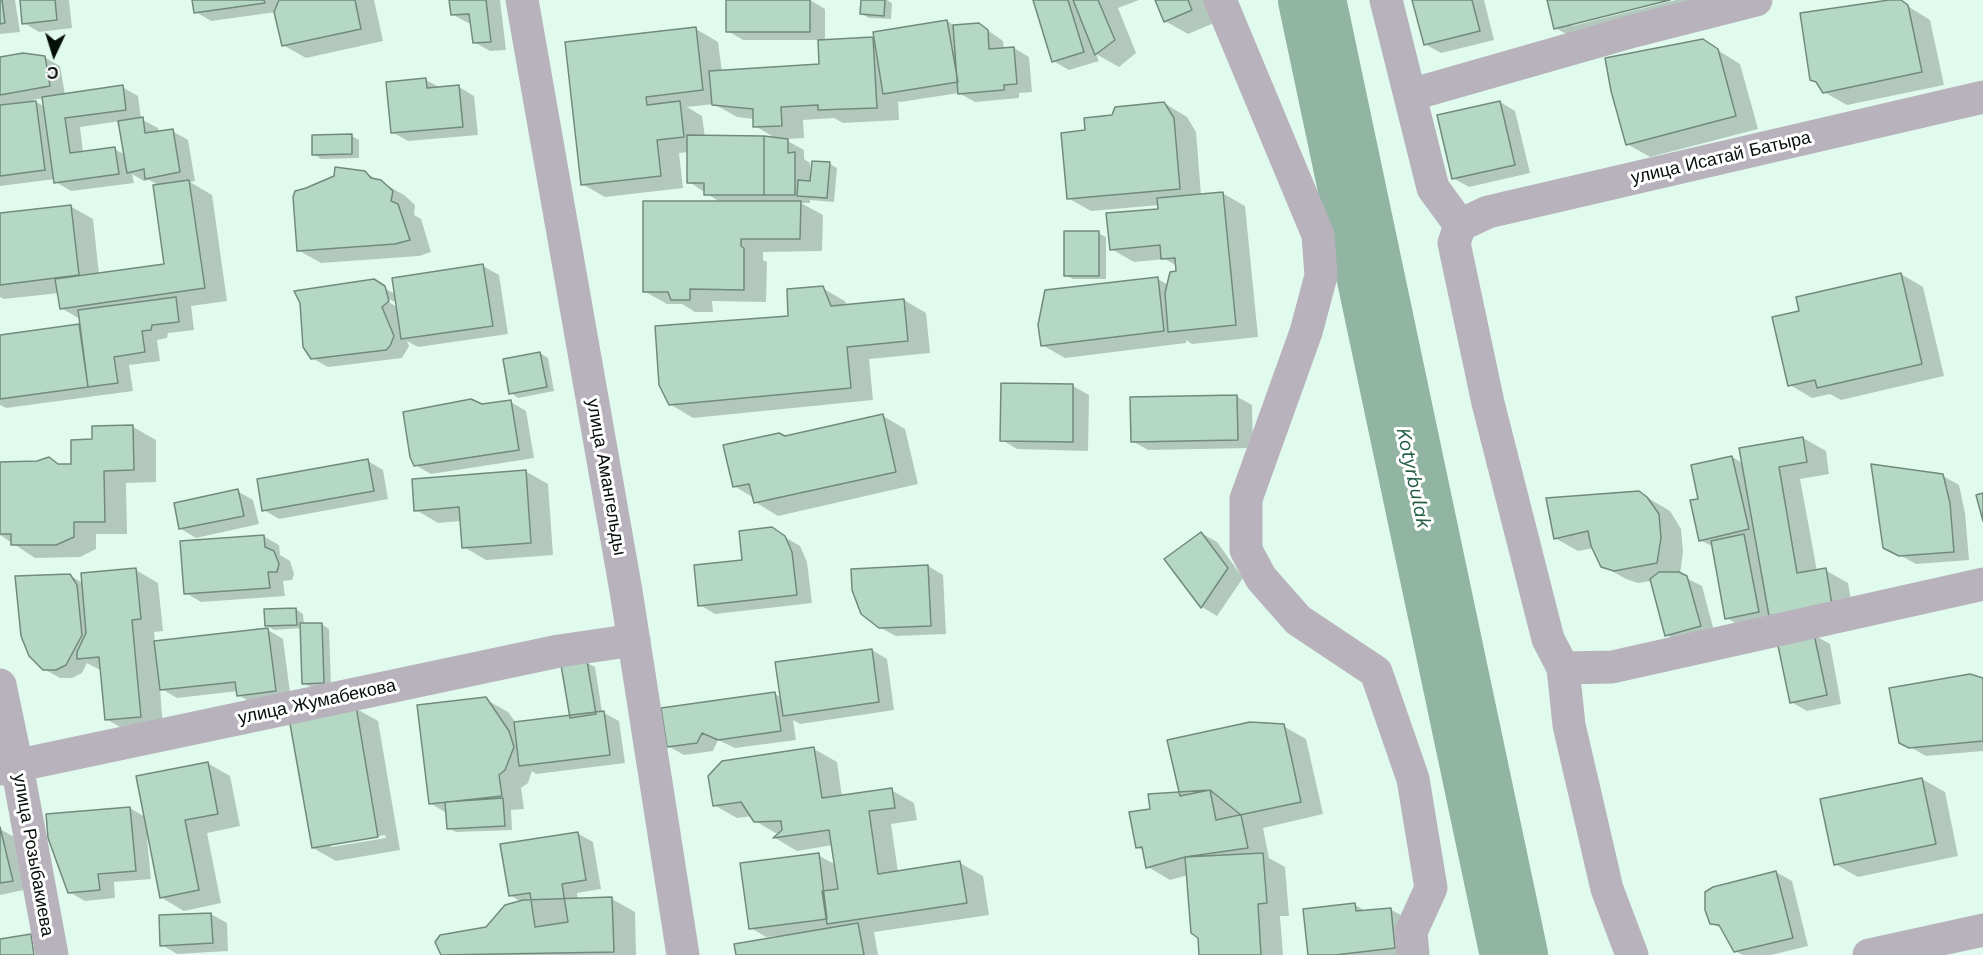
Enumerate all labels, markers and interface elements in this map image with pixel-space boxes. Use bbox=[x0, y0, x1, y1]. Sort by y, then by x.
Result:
north arrow bbox=[24, 24, 84, 84]
text: С bbox=[46, 63, 59, 82]
street label: улица Исатай Батыра bbox=[1629, 127, 1813, 189]
street label: улица Амангельды bbox=[582, 397, 630, 557]
water label: Kotyrbulak bbox=[1391, 425, 1435, 531]
street label: улица Жумабекова bbox=[236, 675, 398, 729]
street label: улица Розыбакиева bbox=[8, 772, 58, 938]

